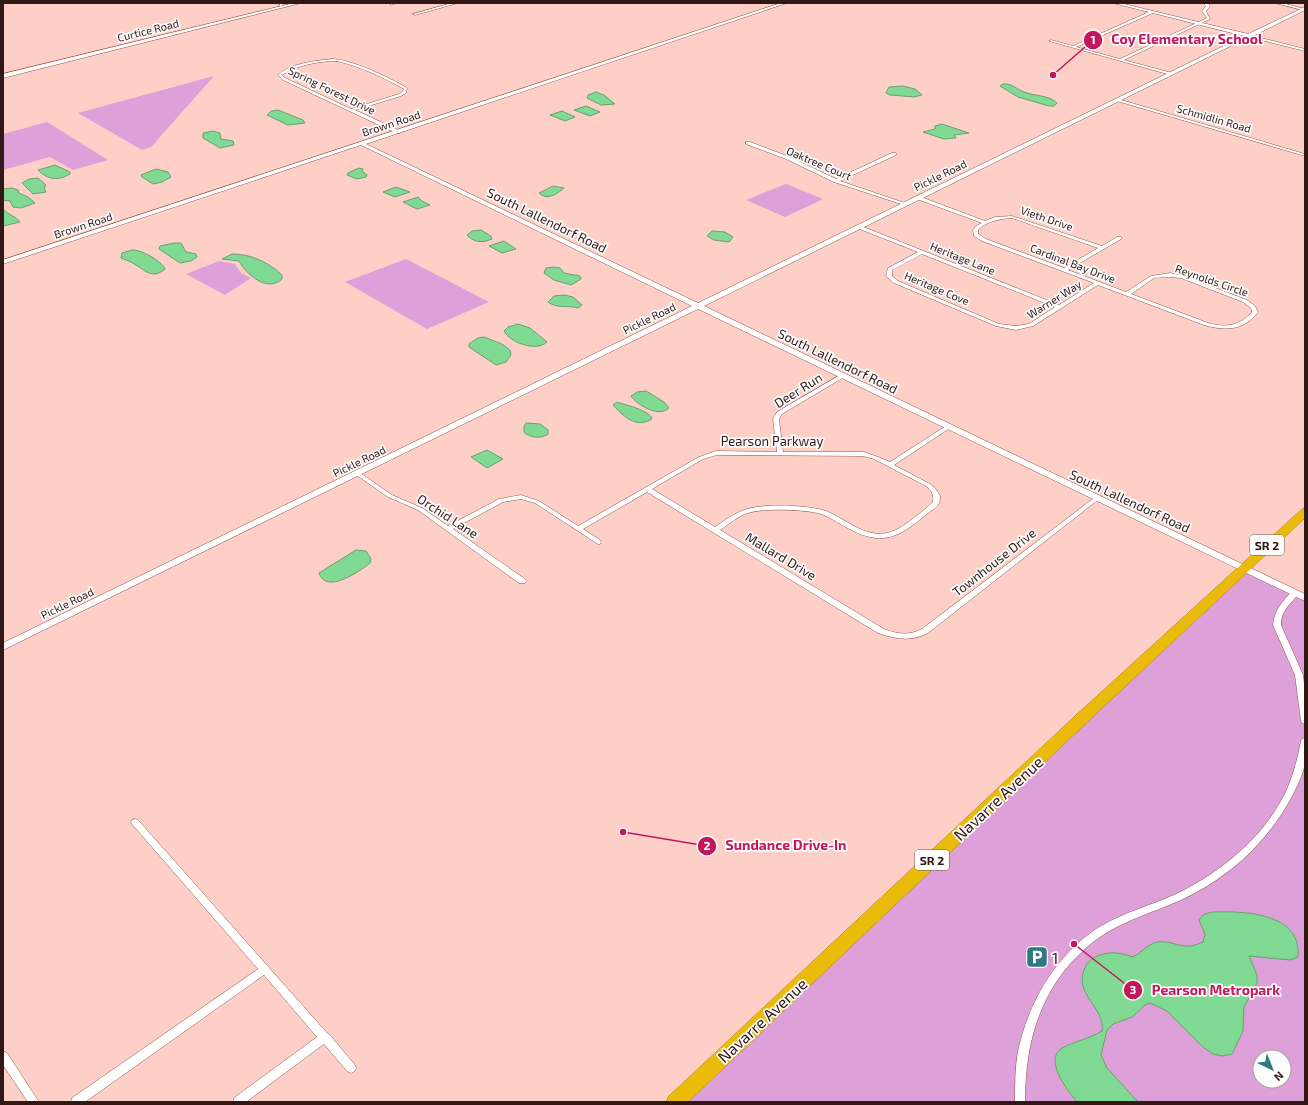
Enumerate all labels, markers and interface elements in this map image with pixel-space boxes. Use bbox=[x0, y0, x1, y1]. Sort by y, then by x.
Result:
street label: Curtice Road bbox=[116, 16, 180, 44]
callout: Coy Elementary School bbox=[1083, 27, 1271, 53]
text: Coy Elementary School bbox=[1111, 30, 1263, 47]
text: 1 bbox=[1090, 32, 1096, 46]
street label: Spring Forest Drive bbox=[286, 63, 378, 117]
street label: Schmidlin Road bbox=[1175, 101, 1253, 135]
street label: Brown Road bbox=[360, 107, 422, 139]
street label: Oaktree Court bbox=[785, 144, 853, 182]
street label: Pickle Road bbox=[911, 157, 969, 193]
street label: South Lallendorf Road bbox=[485, 184, 609, 256]
street label: Vieth Drive bbox=[1019, 203, 1075, 233]
street label: Brown Road bbox=[52, 209, 114, 241]
street label: Heritage Lane bbox=[929, 239, 998, 277]
street label: Cardinal Bay Drive bbox=[1028, 241, 1118, 285]
street label: Reynolds Circle bbox=[1174, 261, 1250, 299]
street label: Heritage Cove bbox=[903, 268, 971, 308]
street label: Warner Way bbox=[1024, 277, 1084, 321]
street label: Pickle Road bbox=[620, 300, 678, 336]
street label: South Lallendorf Road bbox=[776, 325, 900, 397]
street label: Deer Run bbox=[771, 369, 825, 411]
street label: Pearson Parkway bbox=[721, 433, 823, 449]
street label: Pickle Road bbox=[330, 443, 388, 479]
street label: South Lallendorf Road bbox=[1067, 466, 1193, 536]
street label: Orchid Lane bbox=[414, 490, 482, 542]
street label: Townhouse Drive bbox=[949, 524, 1039, 600]
street label: Mallard Drive bbox=[743, 529, 819, 583]
road number: SR 2 bbox=[1250, 535, 1284, 555]
street label: Pickle Road bbox=[38, 585, 96, 621]
street label: Navarre Avenue bbox=[949, 752, 1047, 844]
callout: Sundance Drive-In bbox=[697, 833, 854, 859]
text: Sundance Drive-In bbox=[725, 836, 847, 853]
text: 2 bbox=[704, 838, 711, 852]
road number: SR 2 bbox=[915, 850, 949, 870]
parking icon: 1 bbox=[1024, 944, 1050, 970]
place label: 1 bbox=[1052, 948, 1058, 967]
street label: Navarre Avenue bbox=[713, 974, 811, 1066]
callout: Pearson Metropark bbox=[1123, 977, 1288, 1003]
text: Pearson Metropark bbox=[1152, 981, 1280, 998]
text: 3 bbox=[1130, 982, 1137, 996]
north arrow bbox=[1252, 1049, 1292, 1089]
text: N bbox=[1272, 1069, 1287, 1084]

